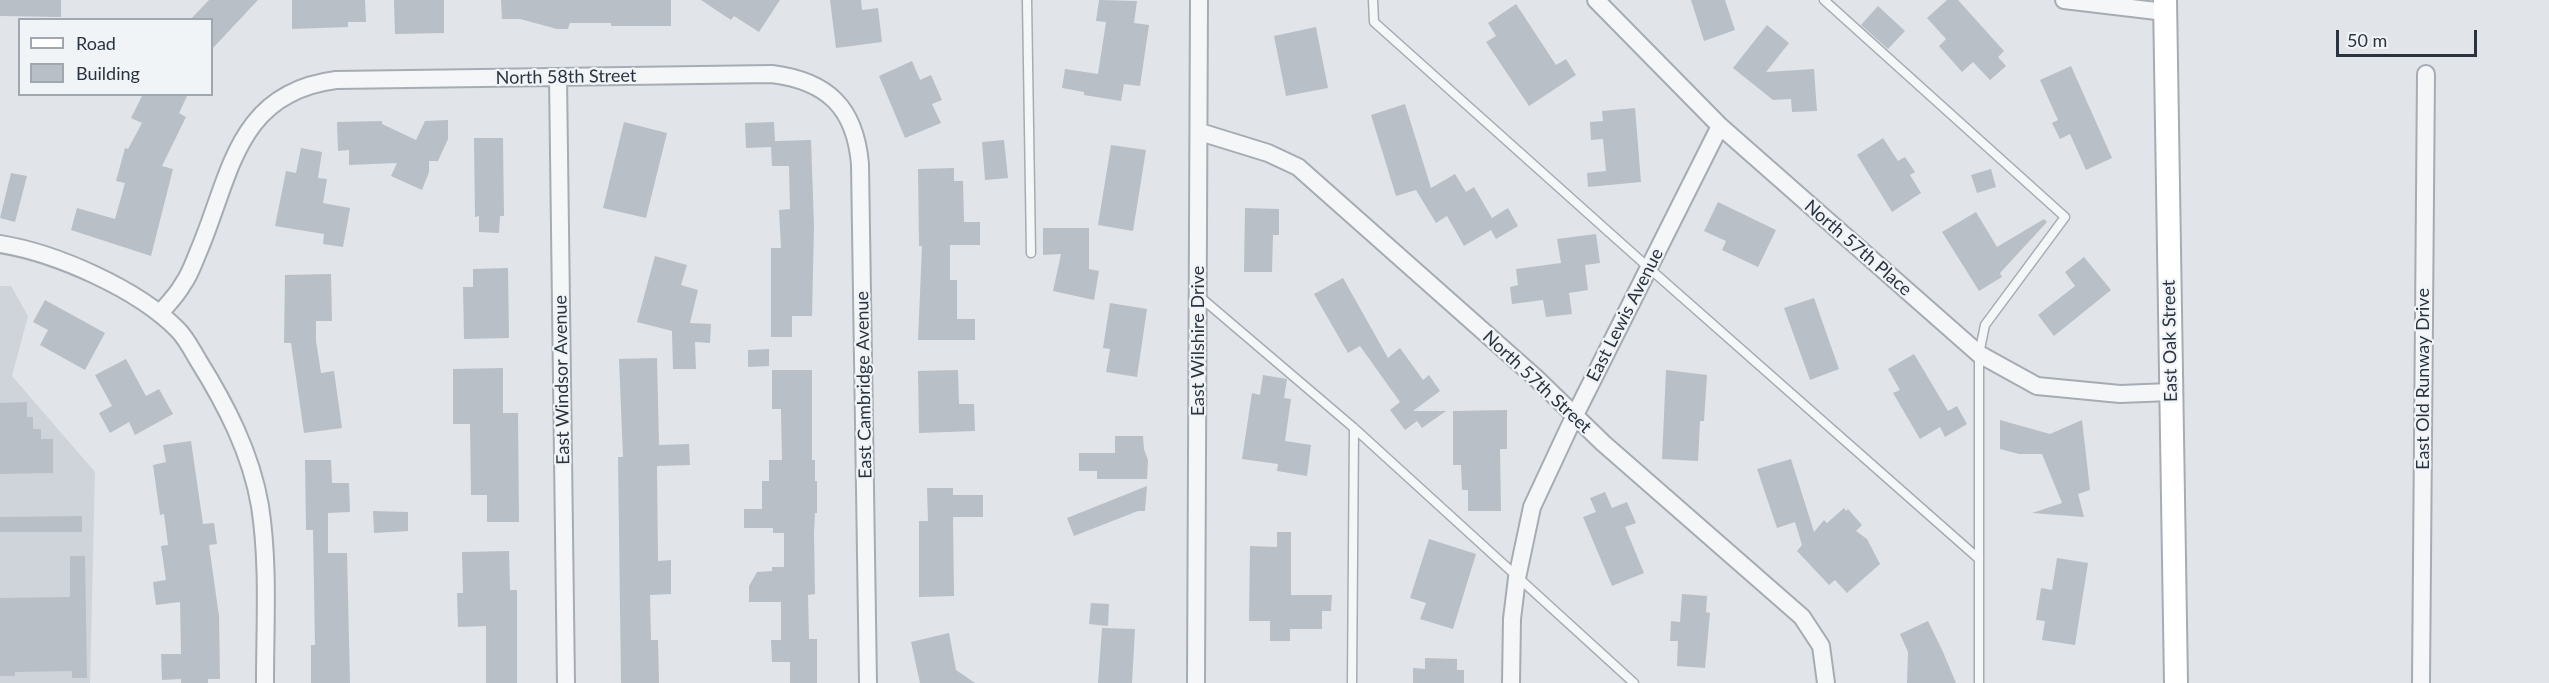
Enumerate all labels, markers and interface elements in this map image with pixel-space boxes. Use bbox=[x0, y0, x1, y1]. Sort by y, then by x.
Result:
legend bbox=[18, 18, 213, 96]
scale bar bbox=[2339, 18, 2480, 56]
text: 50 m bbox=[2347, 29, 2387, 51]
text: Road bbox=[76, 32, 116, 54]
text: Building bbox=[76, 62, 140, 84]
street label: North 58th Street bbox=[495, 65, 637, 89]
street label: North 57th Place bbox=[1800, 196, 1916, 300]
street label: East Lewis Avenue bbox=[1582, 245, 1668, 385]
street label: East Wilshire Drive bbox=[1187, 266, 1209, 416]
street label: East Oak Street bbox=[2158, 280, 2182, 402]
street label: East Old Runway Drive bbox=[2412, 288, 2434, 470]
street label: East Cambridge Avenue bbox=[852, 291, 876, 479]
street label: East Windsor Avenue bbox=[550, 295, 574, 465]
street label: North 57th Street bbox=[1478, 326, 1596, 438]

